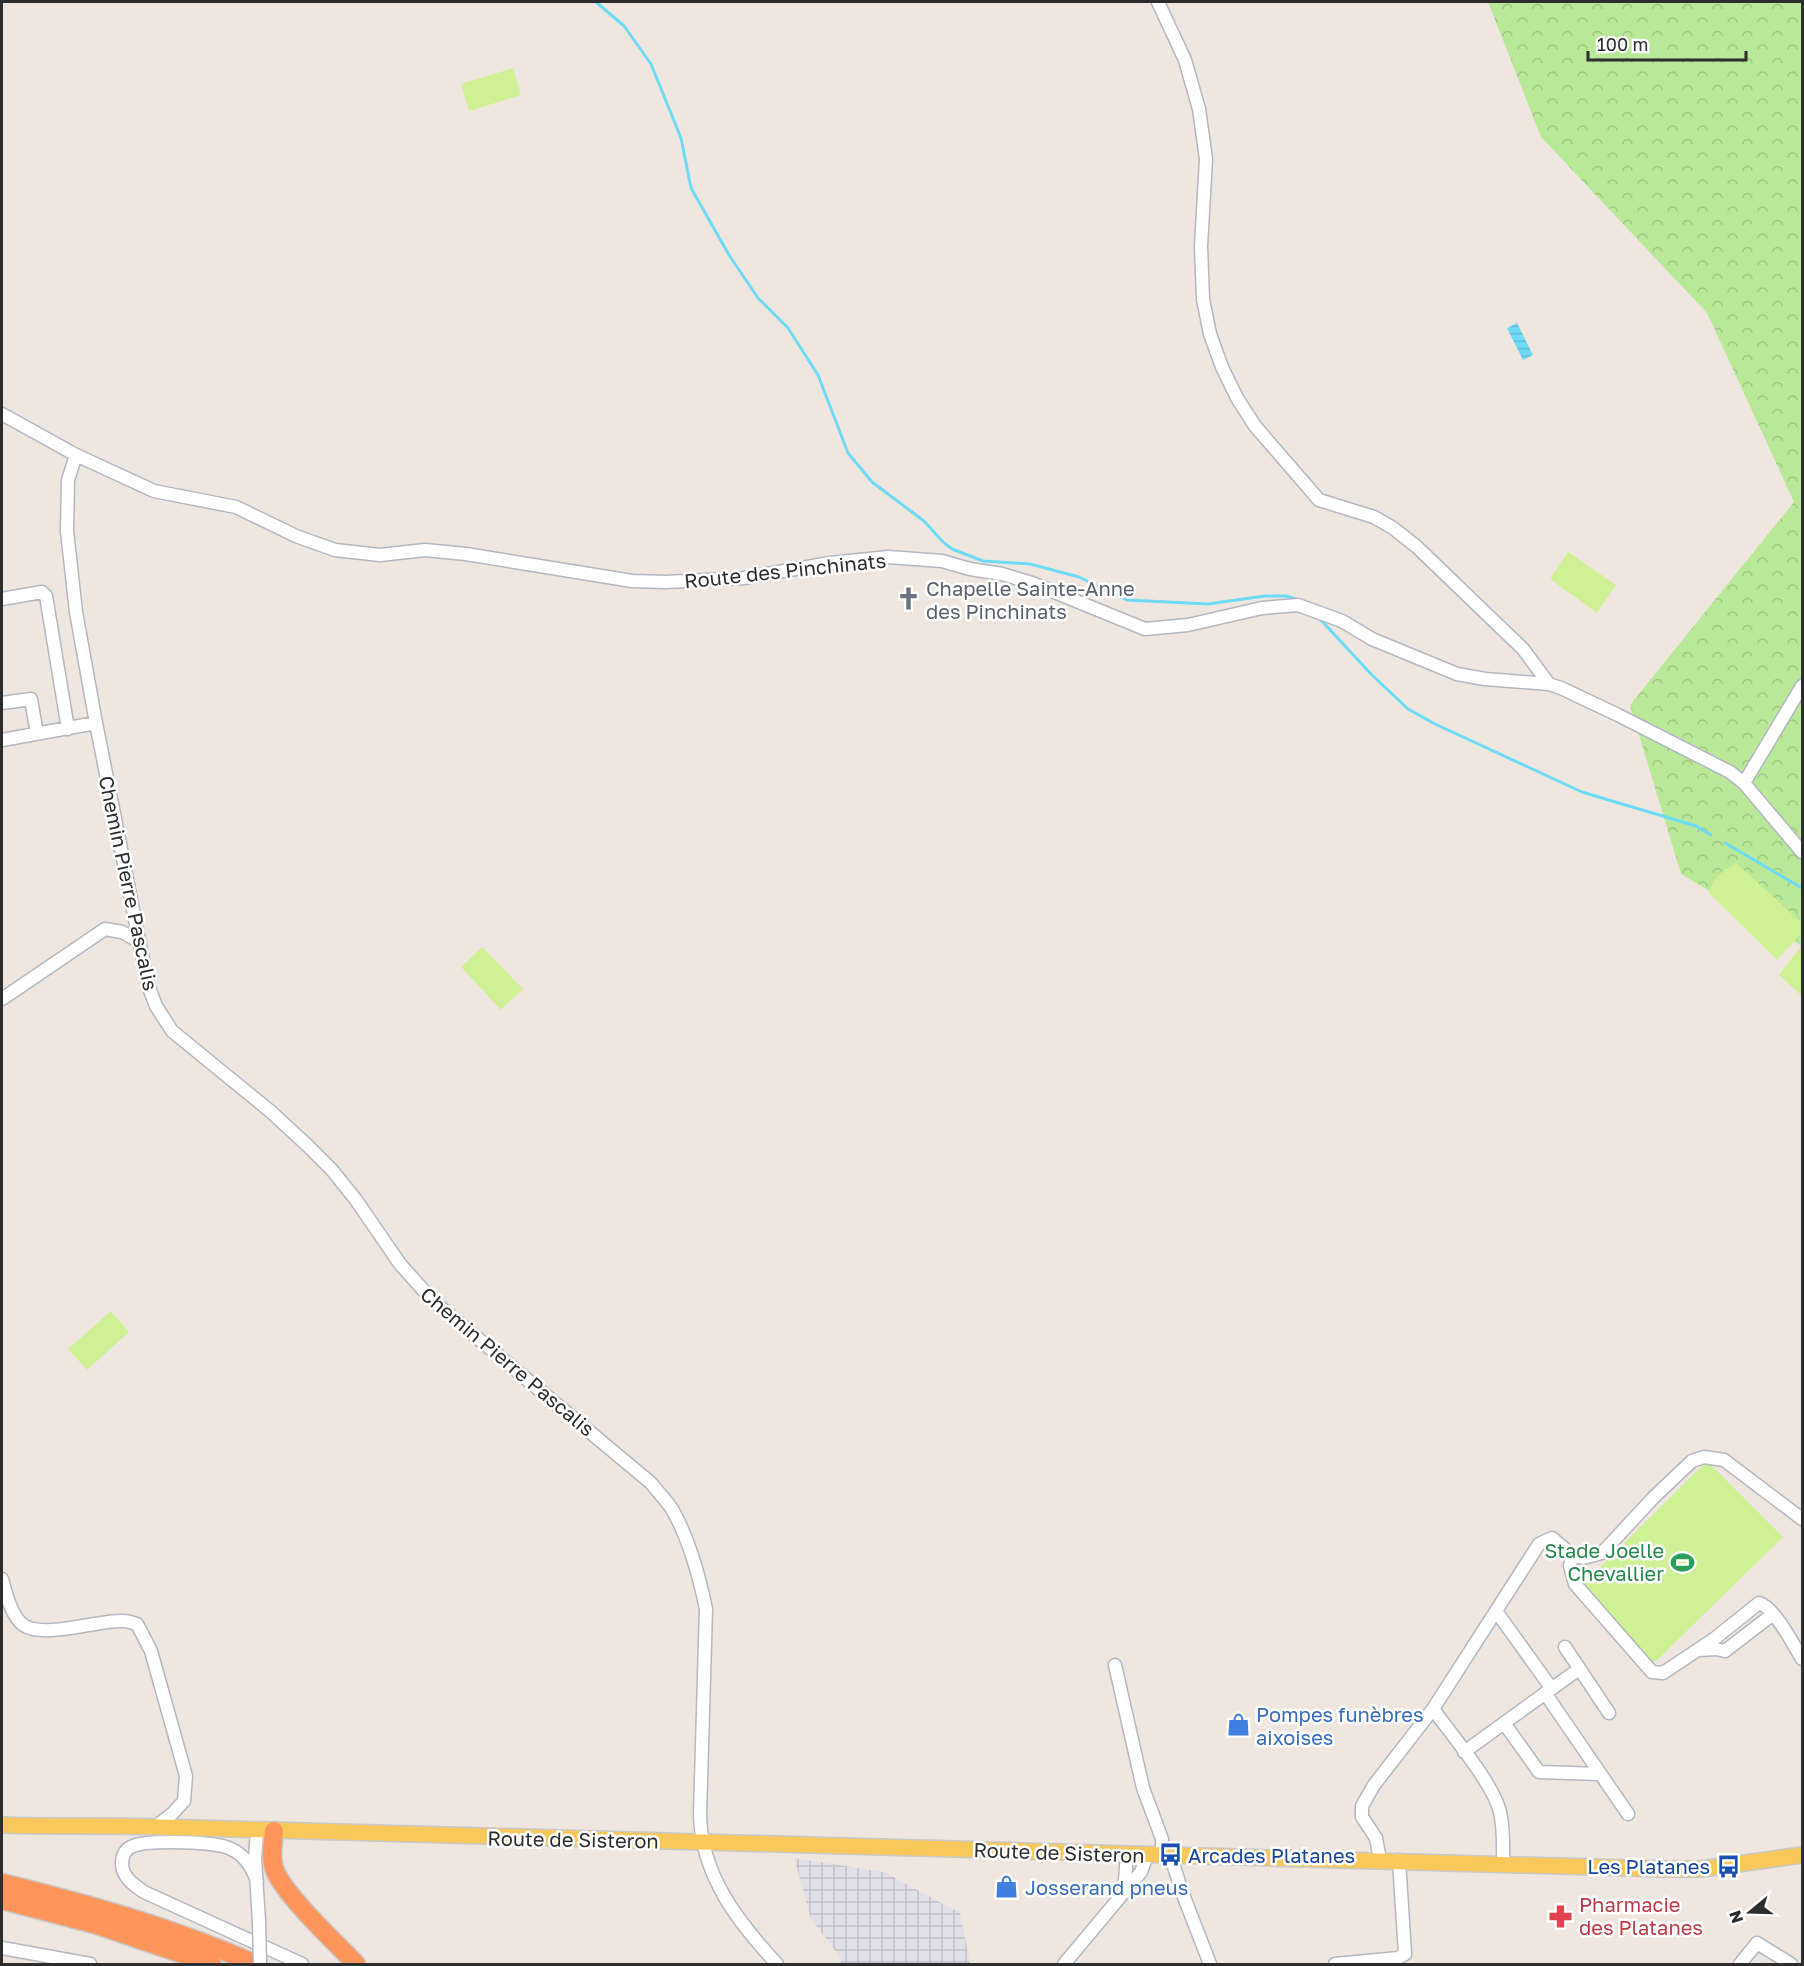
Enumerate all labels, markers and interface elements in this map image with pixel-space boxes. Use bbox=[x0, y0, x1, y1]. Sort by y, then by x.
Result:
scale bar bbox=[1588, 24, 1746, 62]
text: 100 m bbox=[1597, 33, 1648, 55]
street label: Route des Pinchinats bbox=[683, 547, 887, 593]
place label: Chapelle Sainte-Anne des Pinchinats bbox=[926, 576, 1135, 623]
church icon: Chapelle Sainte-Anne des Pinchinats bbox=[895, 586, 921, 612]
street label: Chemin Pierre Pascalis bbox=[94, 773, 164, 993]
street label: Chemin Pierre Pascalis bbox=[416, 1281, 600, 1441]
place label: Stade Joelle Chevallier bbox=[1545, 1538, 1664, 1585]
sports icon: Stade Joelle Chevallier bbox=[1669, 1549, 1695, 1575]
place label: Pompes funèbres aixoises bbox=[1256, 1702, 1424, 1749]
shop icon: Pompes funèbres aixoises bbox=[1225, 1712, 1251, 1738]
street label: Route de Sisteron bbox=[487, 1826, 659, 1852]
street label: Route de Sisteron bbox=[973, 1837, 1145, 1867]
bus stop icon: Arcades Platanes bbox=[1157, 1842, 1183, 1868]
place label: Arcades Platanes bbox=[1188, 1843, 1355, 1867]
bus stop icon: Les Platanes bbox=[1715, 1853, 1741, 1879]
place label: Les Platanes bbox=[1587, 1854, 1710, 1878]
shop icon: Josserand pneus bbox=[994, 1874, 1020, 1900]
place label: Josserand pneus bbox=[1025, 1875, 1188, 1899]
north arrow bbox=[1720, 1882, 1780, 1942]
place label: Pharmacie des Platanes bbox=[1579, 1892, 1703, 1939]
pharmacy icon: Pharmacie des Platanes bbox=[1548, 1903, 1574, 1929]
text: N bbox=[1724, 1908, 1747, 1926]

